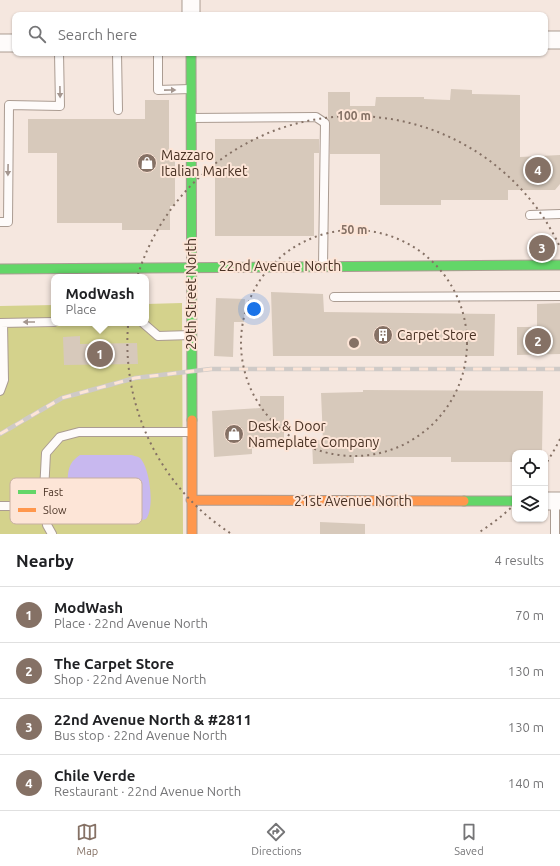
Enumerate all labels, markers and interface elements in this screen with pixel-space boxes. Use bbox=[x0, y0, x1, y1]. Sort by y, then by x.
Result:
search box bbox=[12, 12, 548, 56]
icon: search bbox=[26, 23, 48, 45]
text: Search here bbox=[58, 26, 137, 43]
one-way arrow bbox=[57, 86, 63, 99]
one-way arrow bbox=[164, 87, 177, 93]
text: 100 m bbox=[337, 109, 371, 122]
place label: Mazzaro Italian Market bbox=[161, 147, 248, 179]
shop icon: Mazzaro Italian Market bbox=[136, 152, 158, 174]
pin: 4 bbox=[525, 155, 551, 185]
one-way arrow bbox=[5, 164, 11, 177]
text: 50 m bbox=[341, 223, 367, 236]
pin: 3 bbox=[529, 233, 555, 263]
street label: 29th Street North bbox=[183, 238, 199, 350]
street label: 22nd Avenue North bbox=[219, 258, 341, 274]
popup bbox=[51, 274, 149, 326]
text: ModWash bbox=[65, 285, 135, 302]
your location bbox=[244, 299, 264, 319]
text: Place bbox=[65, 302, 97, 316]
one-way arrow bbox=[23, 319, 35, 326]
building icon: Carpet Store bbox=[372, 324, 394, 346]
pin: 2 bbox=[525, 326, 551, 356]
place label: Carpet Store bbox=[397, 327, 477, 343]
centre of rings bbox=[347, 336, 361, 350]
pin: 1 bbox=[87, 339, 113, 369]
place label: Desk & Door Nameplate Company bbox=[248, 418, 380, 450]
shop icon: Desk & Door Nameplate Company bbox=[223, 423, 245, 445]
map controls bbox=[512, 450, 548, 522]
button: locate bbox=[512, 450, 548, 486]
legend bbox=[10, 478, 142, 524]
text: Fast bbox=[43, 486, 64, 498]
button: layers bbox=[512, 486, 548, 522]
street label: 21st Avenue North bbox=[294, 493, 412, 509]
text: Slow bbox=[43, 504, 67, 516]
text: Nearby bbox=[16, 551, 74, 570]
text: 4 results bbox=[494, 553, 544, 567]
text: ModWash bbox=[54, 599, 123, 616]
text: 1 bbox=[25, 608, 33, 622]
text: 70 m bbox=[515, 608, 544, 622]
text: Place · 22nd Avenue North bbox=[54, 616, 208, 630]
text: The Carpet Store bbox=[54, 655, 174, 672]
text: 2 bbox=[25, 664, 33, 678]
text: 130 m bbox=[508, 664, 544, 678]
text: Shop · 22nd Avenue North bbox=[54, 672, 206, 686]
text: 22nd Avenue North & #2811 bbox=[54, 711, 252, 728]
text: 3 bbox=[25, 720, 33, 734]
text: 130 m bbox=[508, 720, 544, 734]
text: Bus stop · 22nd Avenue North bbox=[54, 728, 227, 742]
text: Chile Verde bbox=[54, 767, 135, 784]
text: 4 bbox=[25, 776, 33, 790]
text: 140 m bbox=[508, 776, 544, 790]
text: Restaurant · 22nd Avenue North bbox=[54, 784, 241, 798]
tab: Map bbox=[76, 821, 98, 857]
tab: Directions bbox=[251, 821, 302, 857]
tab: Saved bbox=[454, 821, 484, 857]

